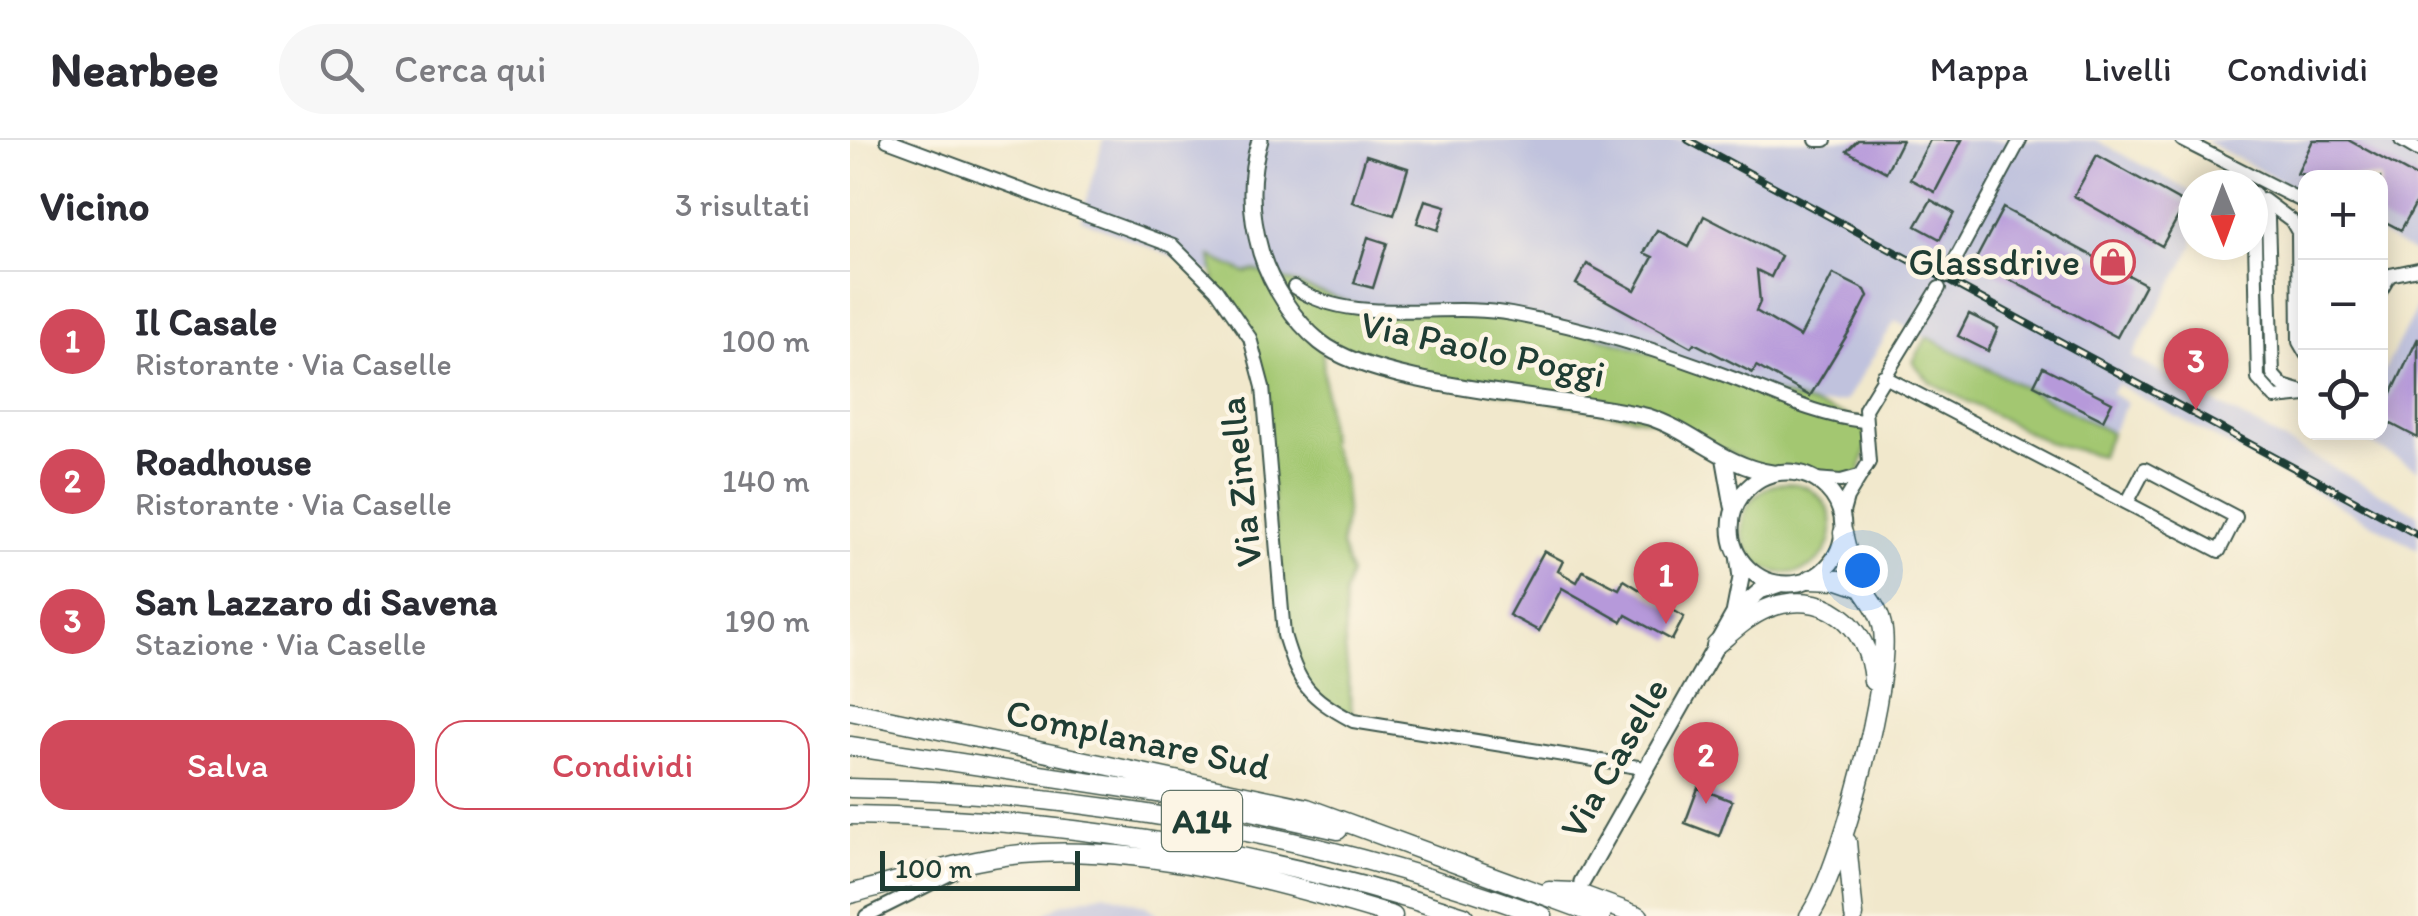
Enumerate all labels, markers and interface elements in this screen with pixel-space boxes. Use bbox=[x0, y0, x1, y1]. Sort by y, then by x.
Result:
search box bbox=[279, 24, 979, 114]
text: Nearbee bbox=[50, 40, 219, 98]
icon: search bbox=[314, 42, 369, 97]
text: Cerca qui bbox=[394, 46, 546, 92]
text: Mappa bbox=[1930, 48, 2029, 90]
text: Livelli bbox=[2084, 48, 2172, 90]
text: Condividi bbox=[2227, 48, 2368, 90]
north arrow bbox=[2178, 170, 2268, 260]
map controls bbox=[2298, 170, 2388, 440]
button: + bbox=[2298, 170, 2388, 260]
text: Vicino bbox=[40, 180, 150, 231]
text: 3 risultati bbox=[675, 186, 810, 224]
place label: Glassdrive bbox=[1908, 239, 2080, 285]
shop icon: Glassdrive bbox=[2090, 239, 2136, 285]
button: − bbox=[2298, 260, 2388, 350]
text: Il Casale bbox=[135, 299, 277, 345]
street label: Via Paolo Poggi bbox=[1356, 301, 1610, 397]
text: 1 bbox=[65, 322, 80, 360]
text: 100 m bbox=[722, 322, 810, 360]
pin: 3 bbox=[2164, 328, 2228, 410]
text: Ristorante · Via Caselle bbox=[135, 345, 452, 383]
button: locate bbox=[2298, 350, 2388, 440]
street label: Via Zinella bbox=[1208, 395, 1272, 569]
text: Roadhouse bbox=[135, 439, 312, 485]
text: 2 bbox=[64, 462, 81, 500]
text: 140 m bbox=[722, 462, 810, 500]
text: Ristorante · Via Caselle bbox=[135, 485, 452, 523]
pin: 1 bbox=[1634, 542, 1698, 624]
your location bbox=[1837, 545, 1888, 596]
text: San Lazzaro di Savena bbox=[135, 579, 497, 625]
text: 3 bbox=[64, 602, 81, 640]
text: 190 m bbox=[725, 602, 810, 640]
text: Stazione · Via Caselle bbox=[135, 625, 426, 663]
street label: Via Caselle bbox=[1550, 669, 1678, 847]
street label: Complanare Sud bbox=[1002, 689, 1275, 790]
button: Salva bbox=[40, 720, 415, 810]
button: Condividi bbox=[435, 720, 810, 810]
pin: 2 bbox=[1674, 722, 1738, 804]
road number: A14 bbox=[1162, 791, 1242, 851]
scale bar bbox=[880, 846, 1080, 890]
text: 100 m bbox=[895, 851, 972, 885]

